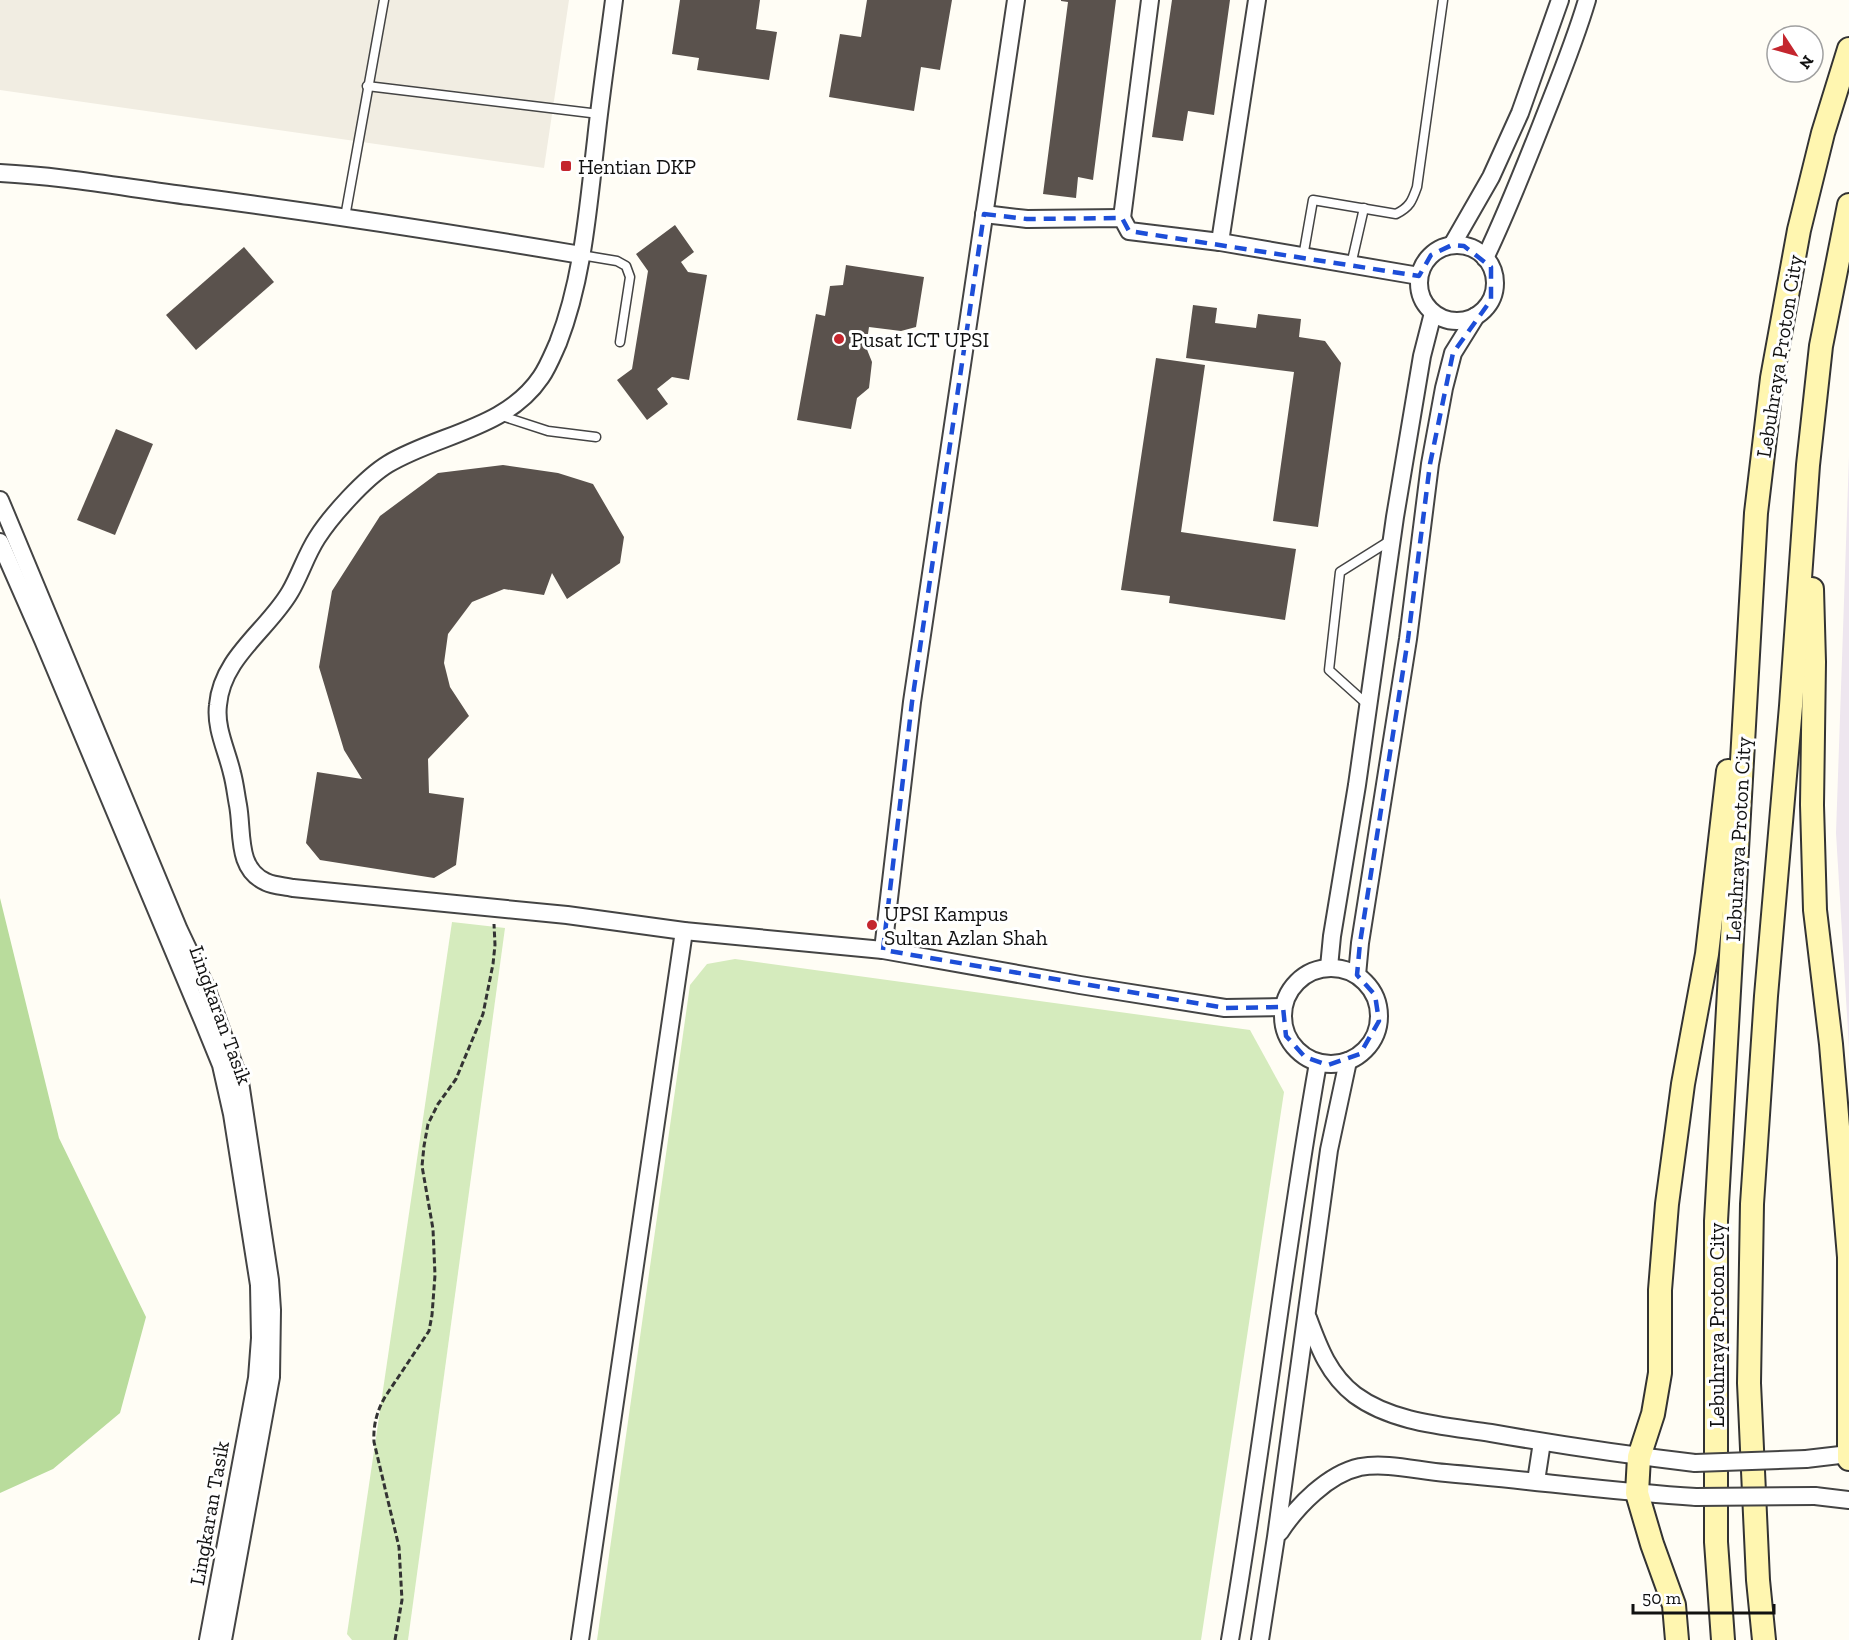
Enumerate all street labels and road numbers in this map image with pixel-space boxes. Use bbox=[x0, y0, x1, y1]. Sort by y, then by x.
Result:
street label: Lebuhraya Proton City bbox=[1751, 252, 1807, 459]
street label: Lebuhraya Proton City bbox=[1720, 736, 1756, 942]
street label: Lingkaran Tasik bbox=[184, 942, 258, 1088]
street label: Lebuhraya Proton City bbox=[1704, 1222, 1729, 1428]
street label: Lingkaran Tasik bbox=[184, 1439, 234, 1587]

